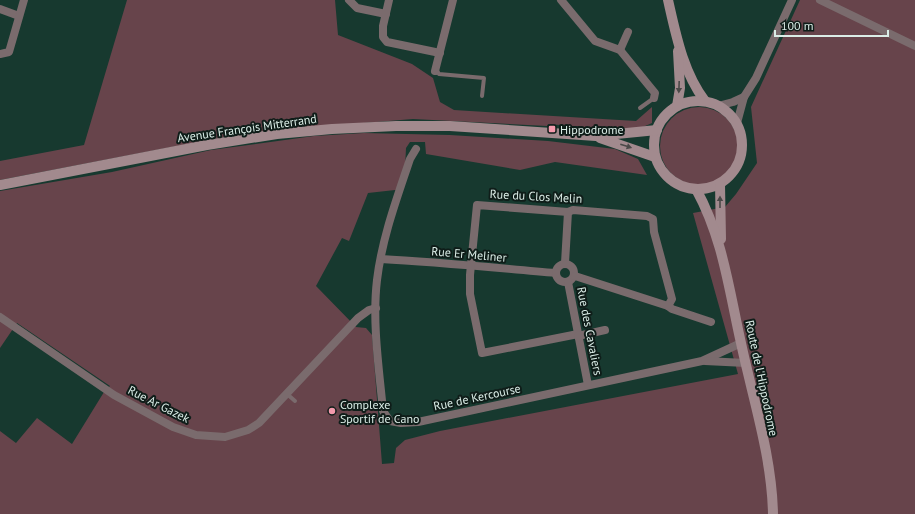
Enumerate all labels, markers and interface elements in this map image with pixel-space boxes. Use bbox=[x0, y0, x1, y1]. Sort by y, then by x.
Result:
scale bar bbox=[775, 12, 888, 38]
text: 100 m bbox=[781, 18, 814, 33]
one-way arrow bbox=[676, 81, 682, 94]
street label: Avenue François Mitterrand bbox=[176, 111, 318, 145]
place label: Hippodrome bbox=[560, 122, 624, 137]
marker: Hippodrome bbox=[547, 124, 557, 134]
one-way arrow bbox=[620, 143, 632, 149]
street label: Rue du Clos Melin bbox=[489, 186, 583, 206]
one-way arrow bbox=[717, 195, 723, 208]
street label: Rue Er Meliner bbox=[431, 243, 507, 265]
street label: Rue des Cavaliers bbox=[574, 285, 606, 377]
street label: Route de l'Hippodrome bbox=[742, 319, 782, 437]
street label: Rue de Kercourse bbox=[432, 380, 522, 414]
street label: Rue Ar Gazek bbox=[126, 382, 192, 426]
place label: Complexe Sportif de Cano bbox=[340, 397, 419, 426]
marker: Complexe Sportif de Cano bbox=[327, 406, 337, 416]

